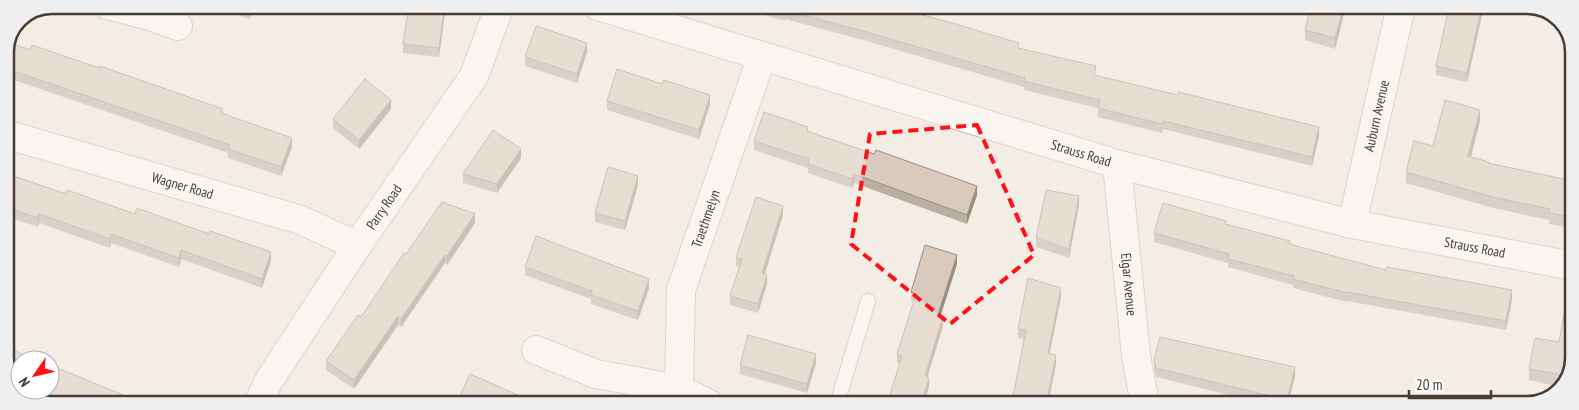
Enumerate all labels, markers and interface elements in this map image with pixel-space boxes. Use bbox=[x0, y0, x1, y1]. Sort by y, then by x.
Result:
street label: Auburn Avenue bbox=[1360, 78, 1393, 153]
street label: Strauss Road bbox=[1049, 135, 1113, 171]
street label: Wagner Road bbox=[150, 168, 216, 203]
street label: Parry Road bbox=[362, 181, 406, 233]
street label: Traethmelyn bbox=[687, 187, 724, 250]
street label: Strauss Road bbox=[1443, 233, 1507, 262]
street label: Elgar Avenue bbox=[1117, 252, 1141, 317]
north arrow bbox=[10, 350, 60, 400]
scale bar bbox=[1409, 368, 1492, 400]
text: N bbox=[15, 374, 34, 390]
text: 20 m bbox=[1416, 375, 1442, 394]

